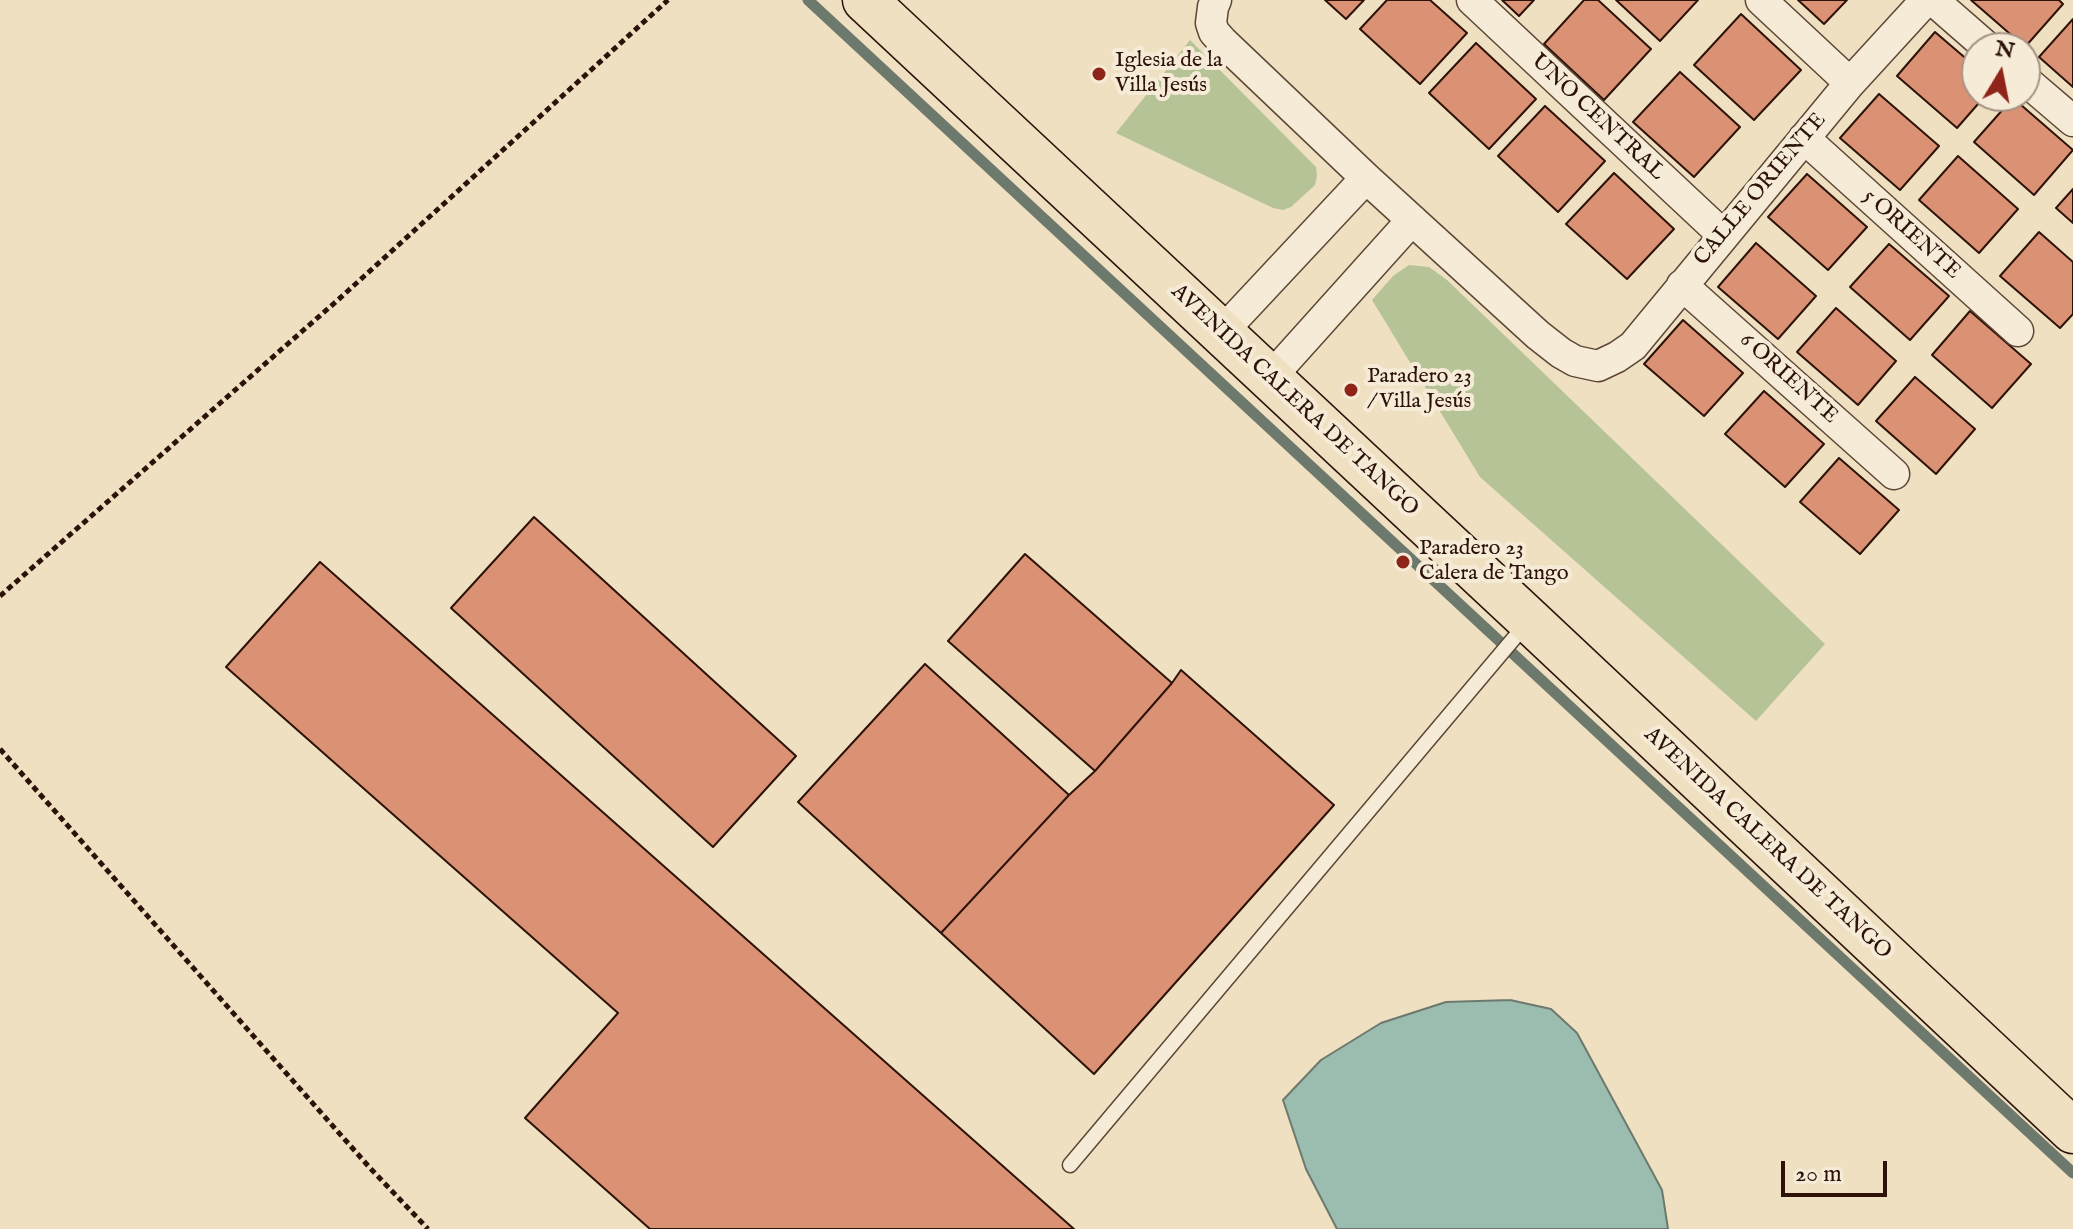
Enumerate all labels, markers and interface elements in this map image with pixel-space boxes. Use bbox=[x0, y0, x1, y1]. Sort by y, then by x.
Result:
north arrow bbox=[1961, 32, 2041, 112]
text: N bbox=[1993, 35, 2017, 66]
place label: Iglesia de la Villa Jesús bbox=[1115, 48, 1223, 100]
street label: UNO CENTRAL bbox=[1525, 49, 1669, 187]
marker: Iglesia de la Villa Jesús bbox=[1090, 65, 1108, 83]
street label: CALLE ORIENTE bbox=[1689, 108, 1833, 272]
street label: 5 ORIENTE bbox=[1857, 184, 1965, 286]
street label: AVENIDA CALERA DE TANGO bbox=[1165, 279, 1423, 523]
street label: 6 ORIENTE bbox=[1733, 328, 1843, 430]
place label: Paradero 23 / Villa Jesús bbox=[1367, 364, 1472, 416]
marker: Paradero 23 / Villa Jesús bbox=[1342, 381, 1360, 399]
place label: Paradero 23 Calera de Tango bbox=[1419, 536, 1569, 588]
marker: Paradero 23 Calera de Tango bbox=[1394, 553, 1412, 571]
street label: AVENIDA CALERA DE TANGO bbox=[1638, 722, 1896, 966]
scale bar bbox=[1785, 1145, 1891, 1195]
text: 20 m bbox=[1795, 1159, 1842, 1190]

